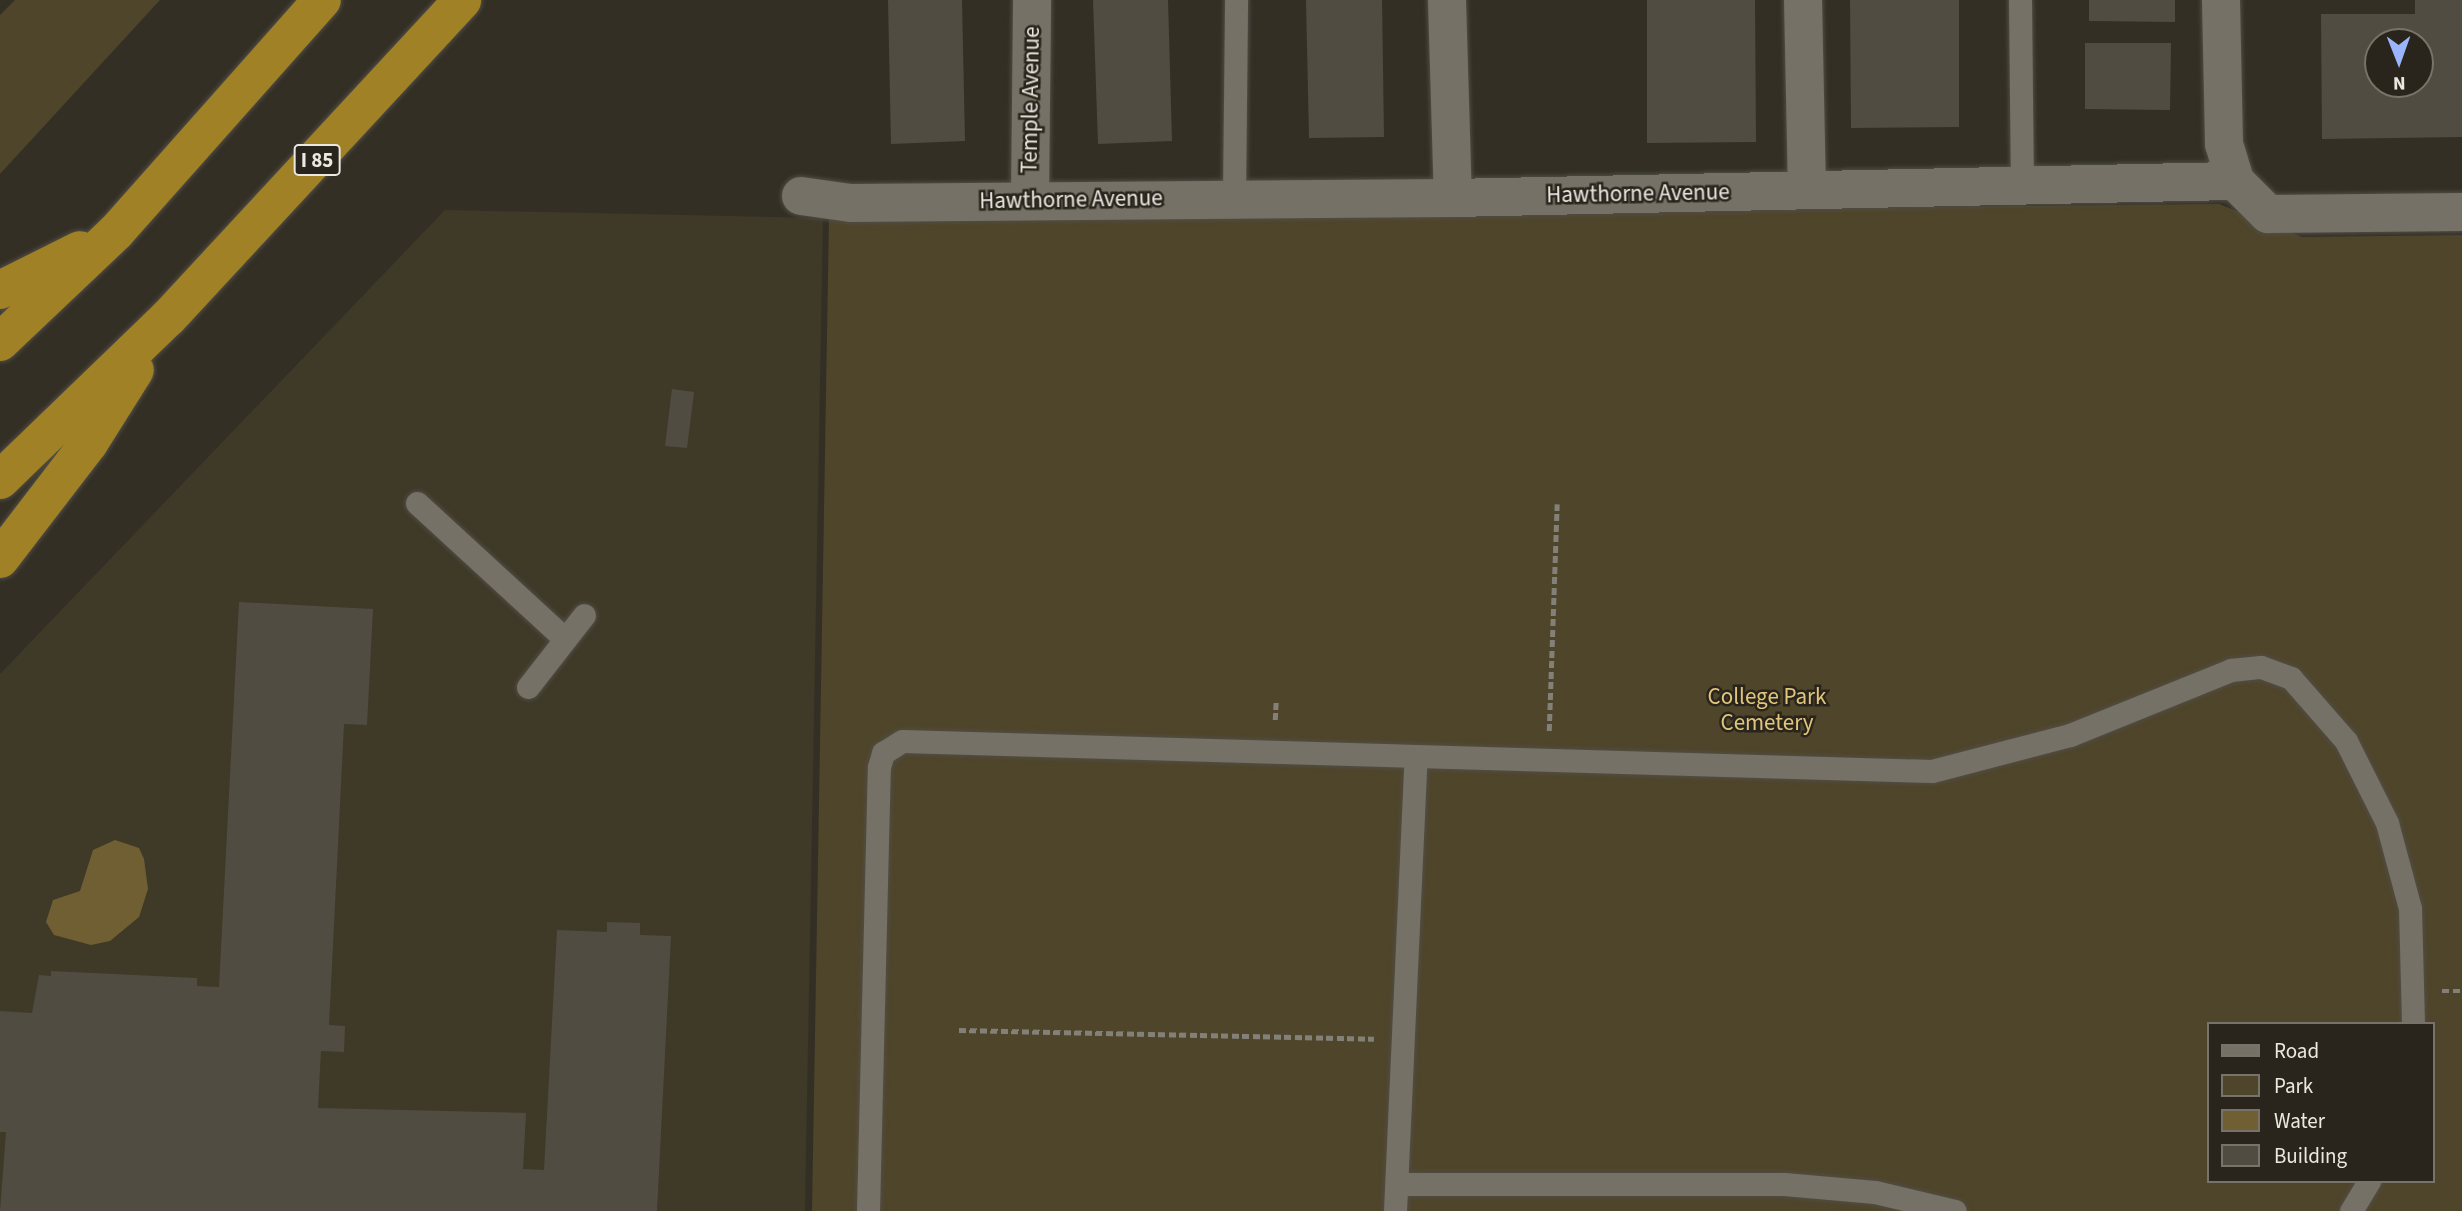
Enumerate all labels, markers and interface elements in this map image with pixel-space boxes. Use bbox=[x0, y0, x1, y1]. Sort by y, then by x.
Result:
street label: Temple Avenue bbox=[1016, 26, 1046, 174]
north arrow bbox=[2364, 28, 2434, 98]
text: N bbox=[2393, 69, 2406, 96]
road number: I 85 bbox=[292, 142, 342, 178]
street label: Hawthorne Avenue bbox=[1546, 179, 1730, 209]
street label: Hawthorne Avenue bbox=[979, 185, 1163, 215]
park label: College Park Cemetery bbox=[1708, 683, 1826, 737]
legend bbox=[2206, 1022, 2434, 1183]
text: Road bbox=[2274, 1036, 2319, 1066]
text: Park bbox=[2274, 1071, 2313, 1101]
text: Water bbox=[2274, 1106, 2325, 1136]
text: Building bbox=[2274, 1141, 2347, 1171]

